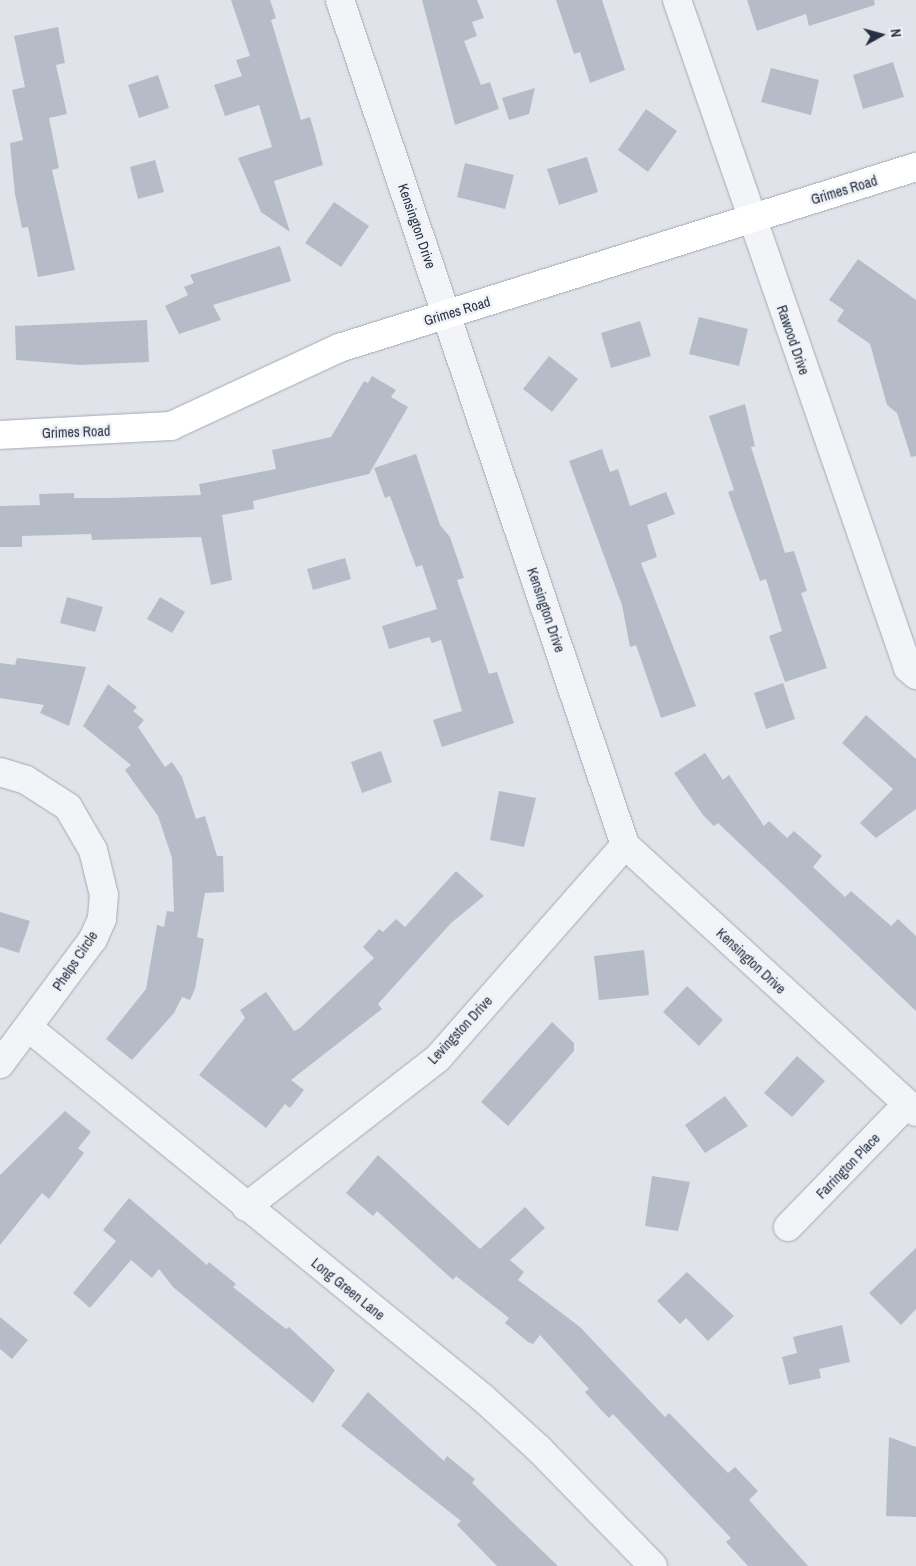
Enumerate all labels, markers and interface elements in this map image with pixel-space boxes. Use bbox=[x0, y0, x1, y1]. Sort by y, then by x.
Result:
north arrow bbox=[856, 10, 906, 60]
text: N bbox=[886, 28, 905, 38]
street label: Grimes Road bbox=[809, 172, 879, 208]
street label: Kensington Drive bbox=[395, 181, 439, 271]
street label: Grimes Road bbox=[422, 293, 492, 329]
street label: Rawood Drive bbox=[773, 303, 813, 377]
street label: Grimes Road bbox=[42, 422, 110, 442]
street label: Kensington Drive bbox=[524, 565, 568, 655]
street label: Kensington Drive bbox=[713, 925, 789, 997]
street label: Phelps Circle bbox=[49, 928, 101, 994]
street label: Levingston Drive bbox=[424, 993, 496, 1067]
street label: Farrington Place bbox=[813, 1130, 883, 1202]
street label: Long Green Lane bbox=[308, 1254, 388, 1324]

